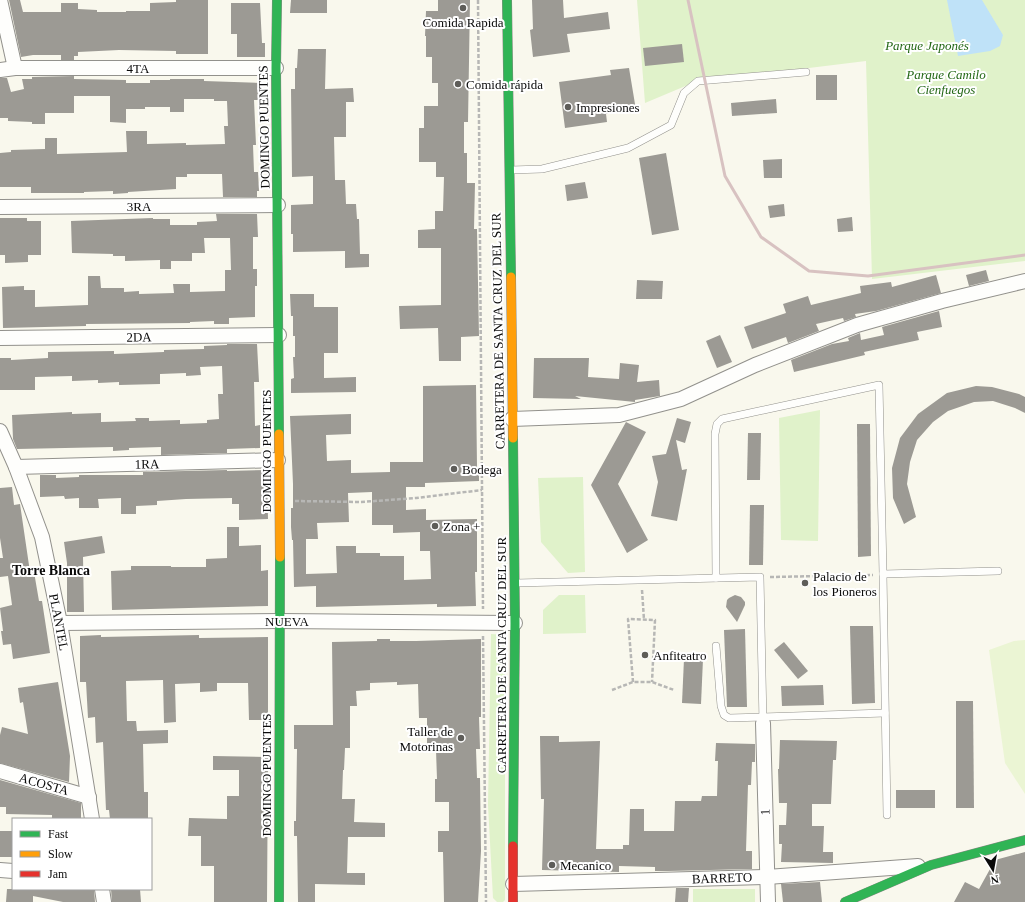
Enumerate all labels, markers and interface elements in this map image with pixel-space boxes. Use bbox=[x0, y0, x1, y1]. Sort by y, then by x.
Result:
marker: Comida Rapida bbox=[458, 3, 468, 13]
place label: Comida Rapida bbox=[422, 15, 504, 30]
park label: Parque Japonés bbox=[884, 38, 969, 53]
street label: 4TA bbox=[127, 61, 150, 76]
street label: DOMINGO PUENTES bbox=[255, 65, 273, 189]
park label: Parque Camilo Cienfuegos bbox=[905, 67, 986, 97]
place label: Comida rápida bbox=[466, 77, 543, 92]
marker: Comida rápida bbox=[453, 79, 463, 89]
place label: Impresiones bbox=[576, 100, 640, 115]
marker: Impresiones bbox=[563, 102, 573, 112]
street label: 3RA bbox=[127, 199, 152, 214]
street label: CARRETERA DE SANTA CRUZ DEL SUR bbox=[488, 212, 508, 449]
street label: 2DA bbox=[126, 329, 152, 345]
street label: DOMINGO PUENTES bbox=[259, 389, 274, 513]
street label: 1RA bbox=[135, 456, 160, 472]
place label: Bodega bbox=[462, 462, 502, 477]
marker: Bodega bbox=[449, 464, 459, 474]
place label: Zona + bbox=[443, 519, 480, 534]
marker: Zona + bbox=[430, 521, 440, 531]
street label: CARRETERA DE SANTA CRUZ DEL SUR bbox=[494, 536, 509, 773]
district label: Torre Blanca bbox=[12, 563, 90, 578]
place label: Palacio de los Pioneros bbox=[813, 569, 877, 599]
marker: Palacio de los Pioneros bbox=[800, 578, 810, 588]
street label: PLANTEL bbox=[46, 592, 72, 652]
street label: NUEVA bbox=[265, 614, 310, 629]
place label: Anfiteatro bbox=[653, 648, 706, 663]
marker: Anfiteatro bbox=[640, 650, 650, 660]
street label: DOMINGO PUENTES bbox=[259, 713, 274, 837]
place label: Taller de Motorinas bbox=[400, 724, 453, 754]
marker: Taller de Motorinas bbox=[456, 733, 466, 743]
street label: ACOSTA bbox=[17, 770, 71, 798]
street label: 1 bbox=[757, 809, 773, 815]
legend bbox=[12, 818, 152, 890]
text: Fast bbox=[48, 827, 69, 841]
text: Slow bbox=[48, 847, 73, 861]
north arrow bbox=[973, 850, 1013, 890]
place label: Mecanico bbox=[560, 858, 611, 873]
marker: Mecanico bbox=[547, 860, 557, 870]
text: Jam bbox=[48, 867, 68, 881]
street label: BARRETO bbox=[692, 869, 752, 887]
text: N bbox=[990, 873, 1000, 886]

